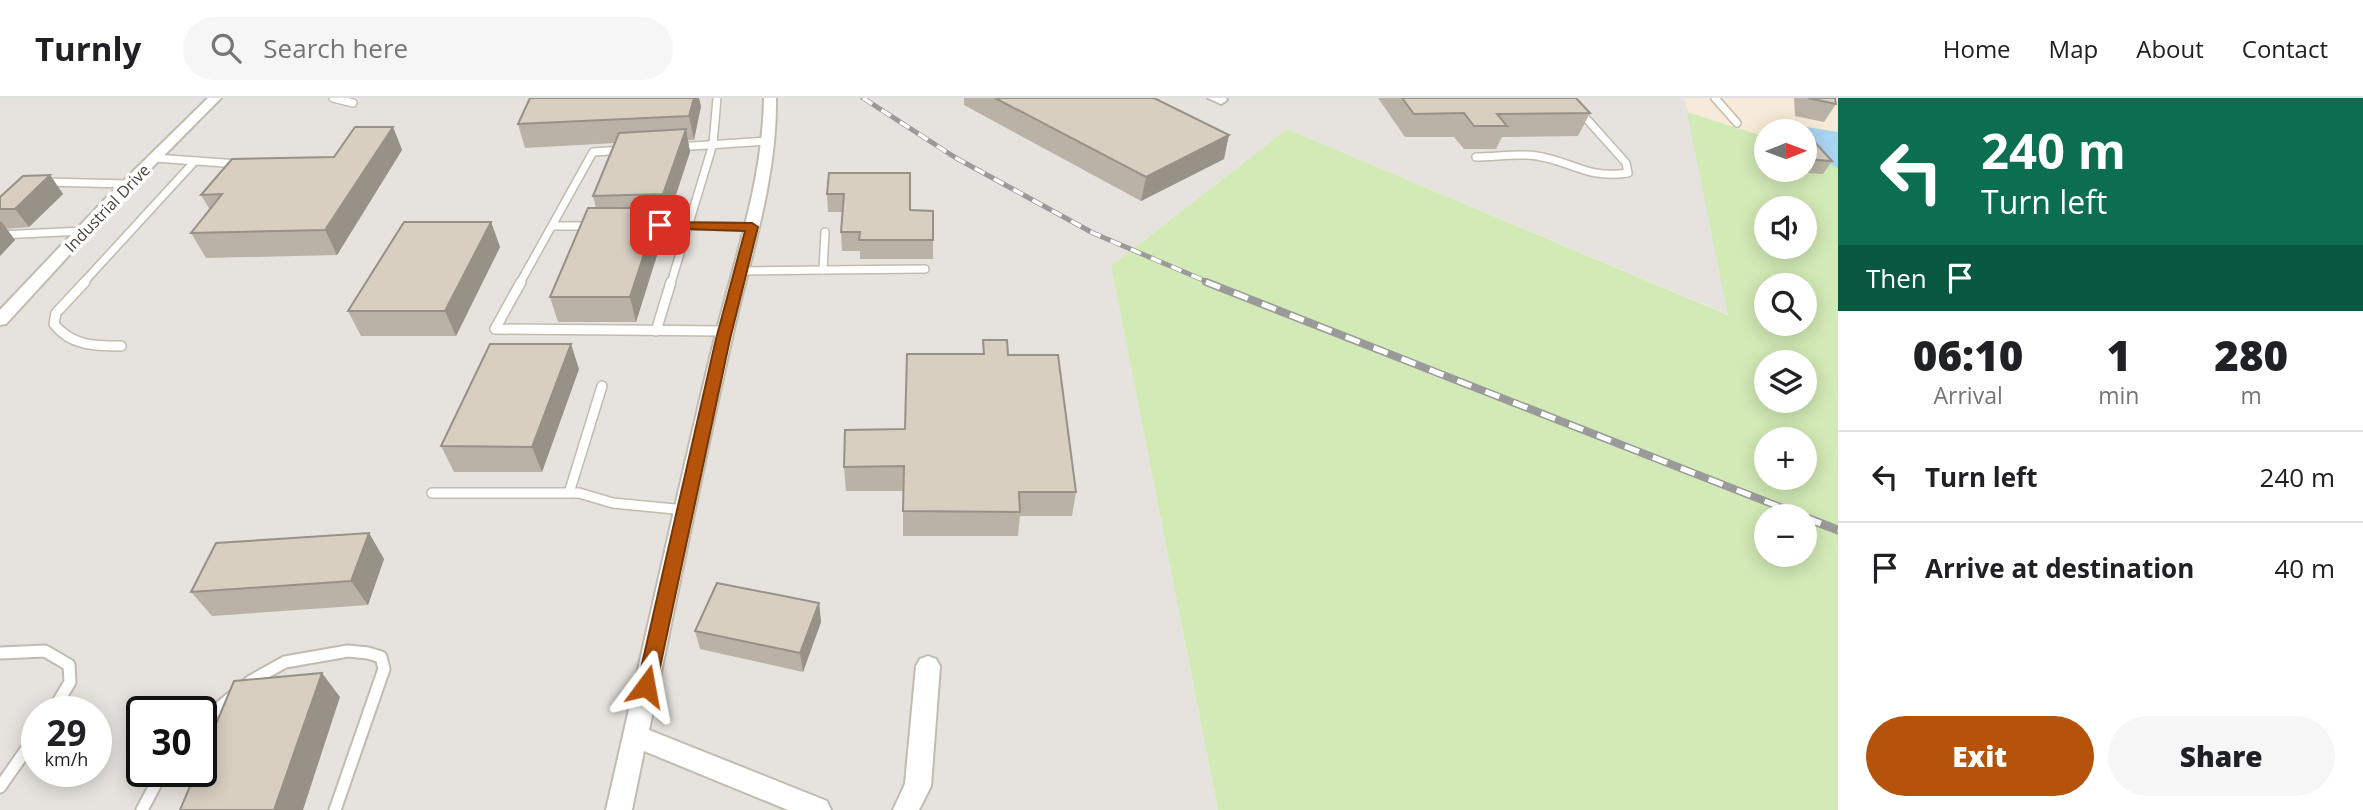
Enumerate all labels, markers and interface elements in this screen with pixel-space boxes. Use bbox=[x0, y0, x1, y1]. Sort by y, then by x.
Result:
search box bbox=[183, 17, 673, 80]
text: Turnly bbox=[35, 26, 141, 71]
icon: search bbox=[207, 29, 245, 67]
text: Search here bbox=[263, 30, 408, 66]
text: Home bbox=[1943, 32, 2011, 65]
text: Map bbox=[2049, 32, 2098, 65]
text: About bbox=[2136, 32, 2204, 65]
text: Contact bbox=[2242, 32, 2328, 65]
text: 240 m bbox=[1981, 117, 2126, 183]
north arrow bbox=[1754, 119, 1816, 182]
map controls bbox=[1754, 119, 1817, 567]
icon: left bbox=[1866, 126, 1957, 217]
street label: Industrial Drive bbox=[59, 159, 155, 257]
text: Turn left bbox=[1981, 180, 2107, 223]
pin bbox=[630, 195, 690, 255]
button: sound bbox=[1754, 196, 1817, 259]
icon: arrive bbox=[641, 206, 679, 244]
icon: arrive bbox=[1941, 259, 1979, 297]
text: Then bbox=[1866, 260, 1927, 296]
button: search bbox=[1754, 273, 1817, 336]
text: 06:10 bbox=[1913, 326, 2023, 383]
text: 1 bbox=[2107, 326, 2131, 383]
text: 280 bbox=[2214, 326, 2288, 383]
button: layers bbox=[1754, 350, 1817, 413]
text: Arrival bbox=[1934, 379, 2003, 411]
text: min bbox=[2098, 379, 2139, 411]
text: m bbox=[2241, 379, 2262, 411]
button: + bbox=[1754, 427, 1817, 490]
icon: left bbox=[1866, 458, 1904, 496]
text: Turn left bbox=[1925, 459, 2037, 495]
text: 240 m bbox=[2260, 459, 2335, 495]
button: − bbox=[1754, 504, 1817, 567]
icon: arrive bbox=[1866, 549, 1904, 587]
text: Arrive at destination bbox=[1925, 550, 2194, 586]
text: 40 m bbox=[2274, 550, 2335, 586]
position arrow bbox=[609, 649, 683, 723]
speed limit sign: 30 bbox=[126, 696, 217, 787]
text: 29 bbox=[46, 709, 87, 756]
button: Exit bbox=[1866, 716, 2094, 796]
button: Share bbox=[2108, 716, 2335, 796]
text: km/h bbox=[45, 747, 88, 771]

